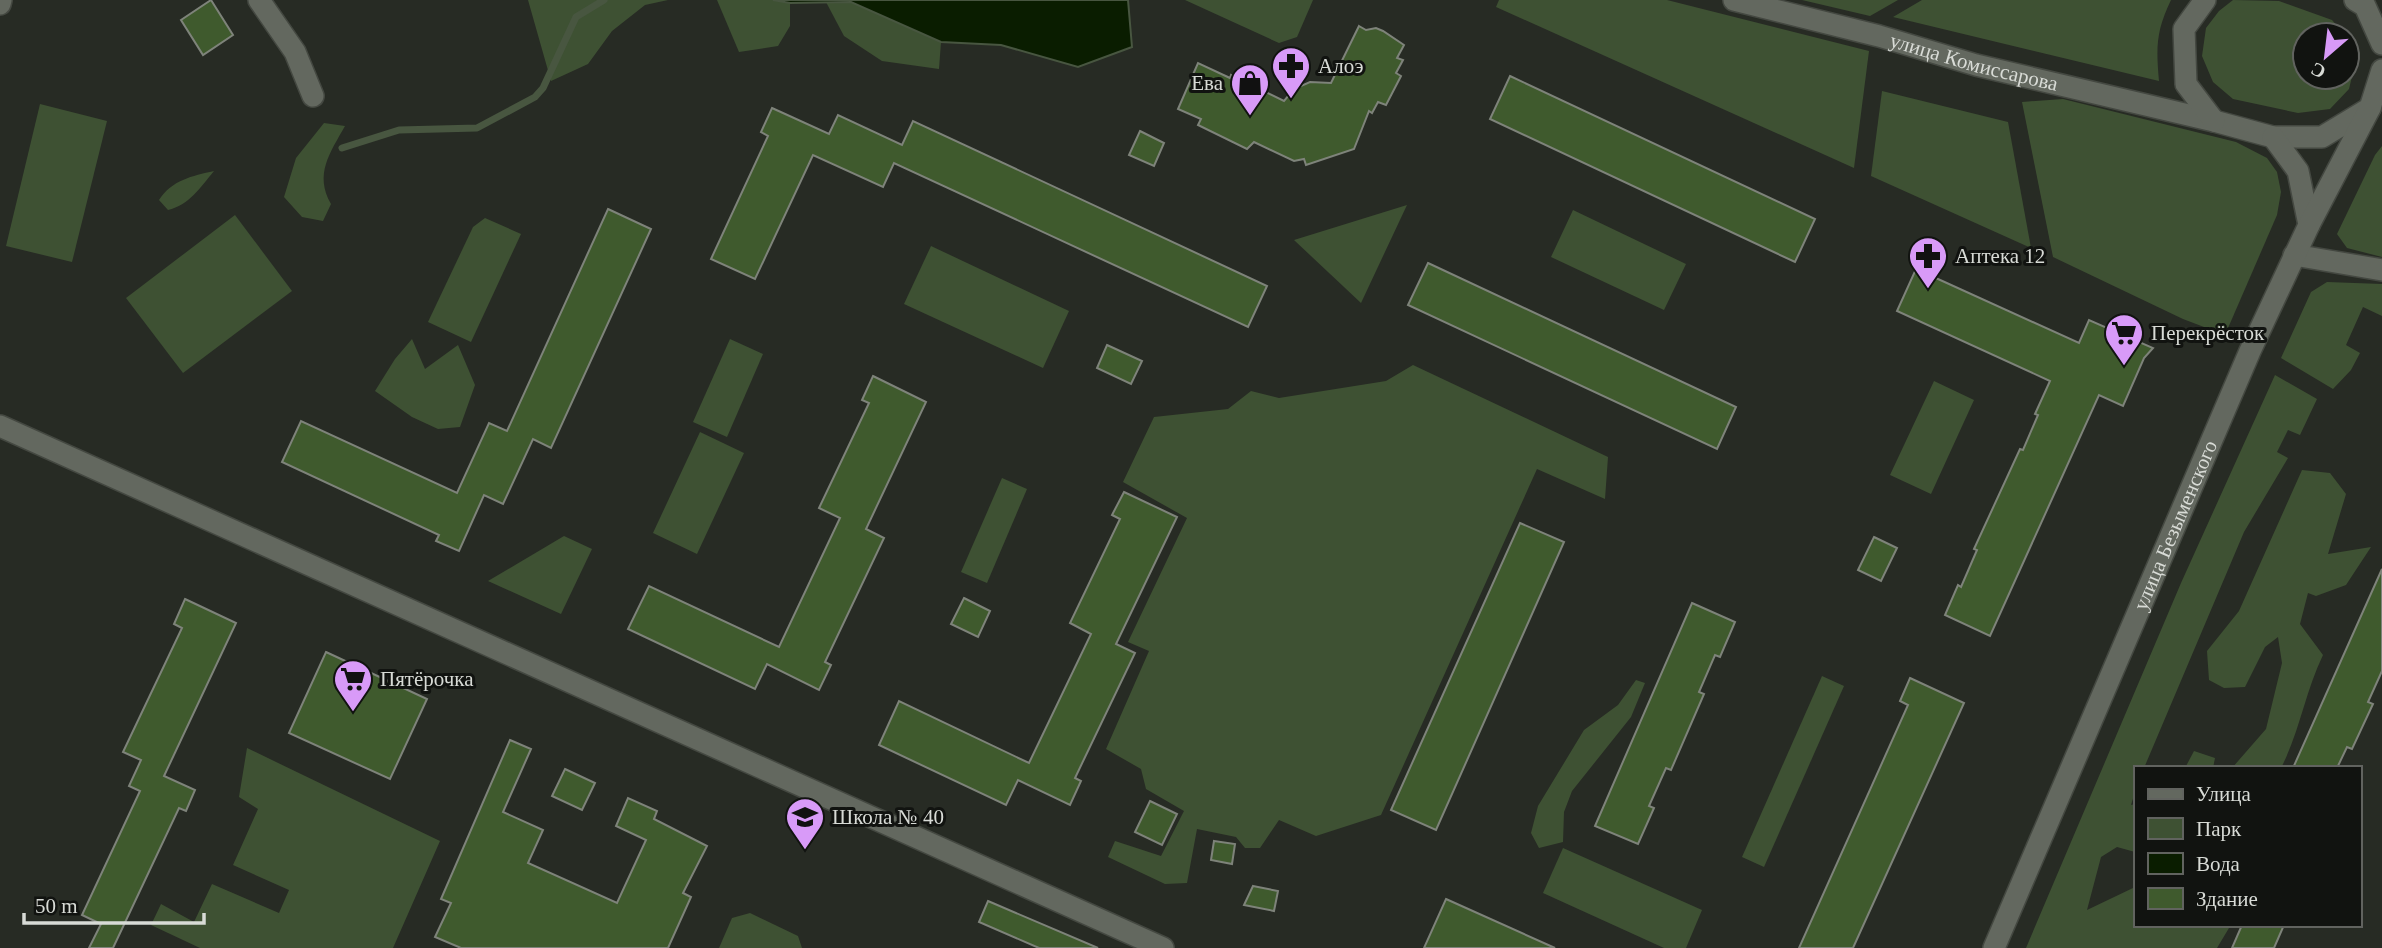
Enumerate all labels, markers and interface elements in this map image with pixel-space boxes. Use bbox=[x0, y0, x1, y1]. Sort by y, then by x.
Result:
north arrow bbox=[2291, 21, 2361, 91]
street label: улица Комиссарова bbox=[1887, 28, 2061, 96]
pharmacy icon: Алоэ bbox=[1270, 45, 1312, 100]
place label: Алоэ bbox=[1318, 54, 1363, 78]
text: С bbox=[2307, 58, 2329, 83]
shop icon: Ева bbox=[1229, 62, 1271, 117]
place label: Ева bbox=[1191, 71, 1224, 95]
pharmacy icon: Аптека 12 bbox=[1907, 235, 1949, 290]
place label: Аптека 12 bbox=[1955, 244, 2045, 268]
supermarket icon: Перекрёсток bbox=[2103, 312, 2145, 367]
place label: Перекрёсток bbox=[2151, 321, 2265, 345]
street label: улица Безыменского bbox=[2128, 437, 2222, 614]
supermarket icon: Пятёрочка bbox=[332, 658, 374, 713]
place label: Пятёрочка bbox=[380, 667, 474, 691]
legend bbox=[2134, 766, 2361, 927]
text: Улица bbox=[2196, 782, 2251, 806]
school or university icon: Школа № 40 bbox=[784, 796, 826, 851]
place label: Школа № 40 bbox=[832, 805, 944, 829]
text: Парк bbox=[2196, 817, 2242, 841]
text: Вода bbox=[2196, 852, 2241, 876]
scale bar bbox=[24, 881, 205, 925]
text: Здание bbox=[2196, 887, 2258, 911]
text: 50 m bbox=[35, 894, 78, 918]

